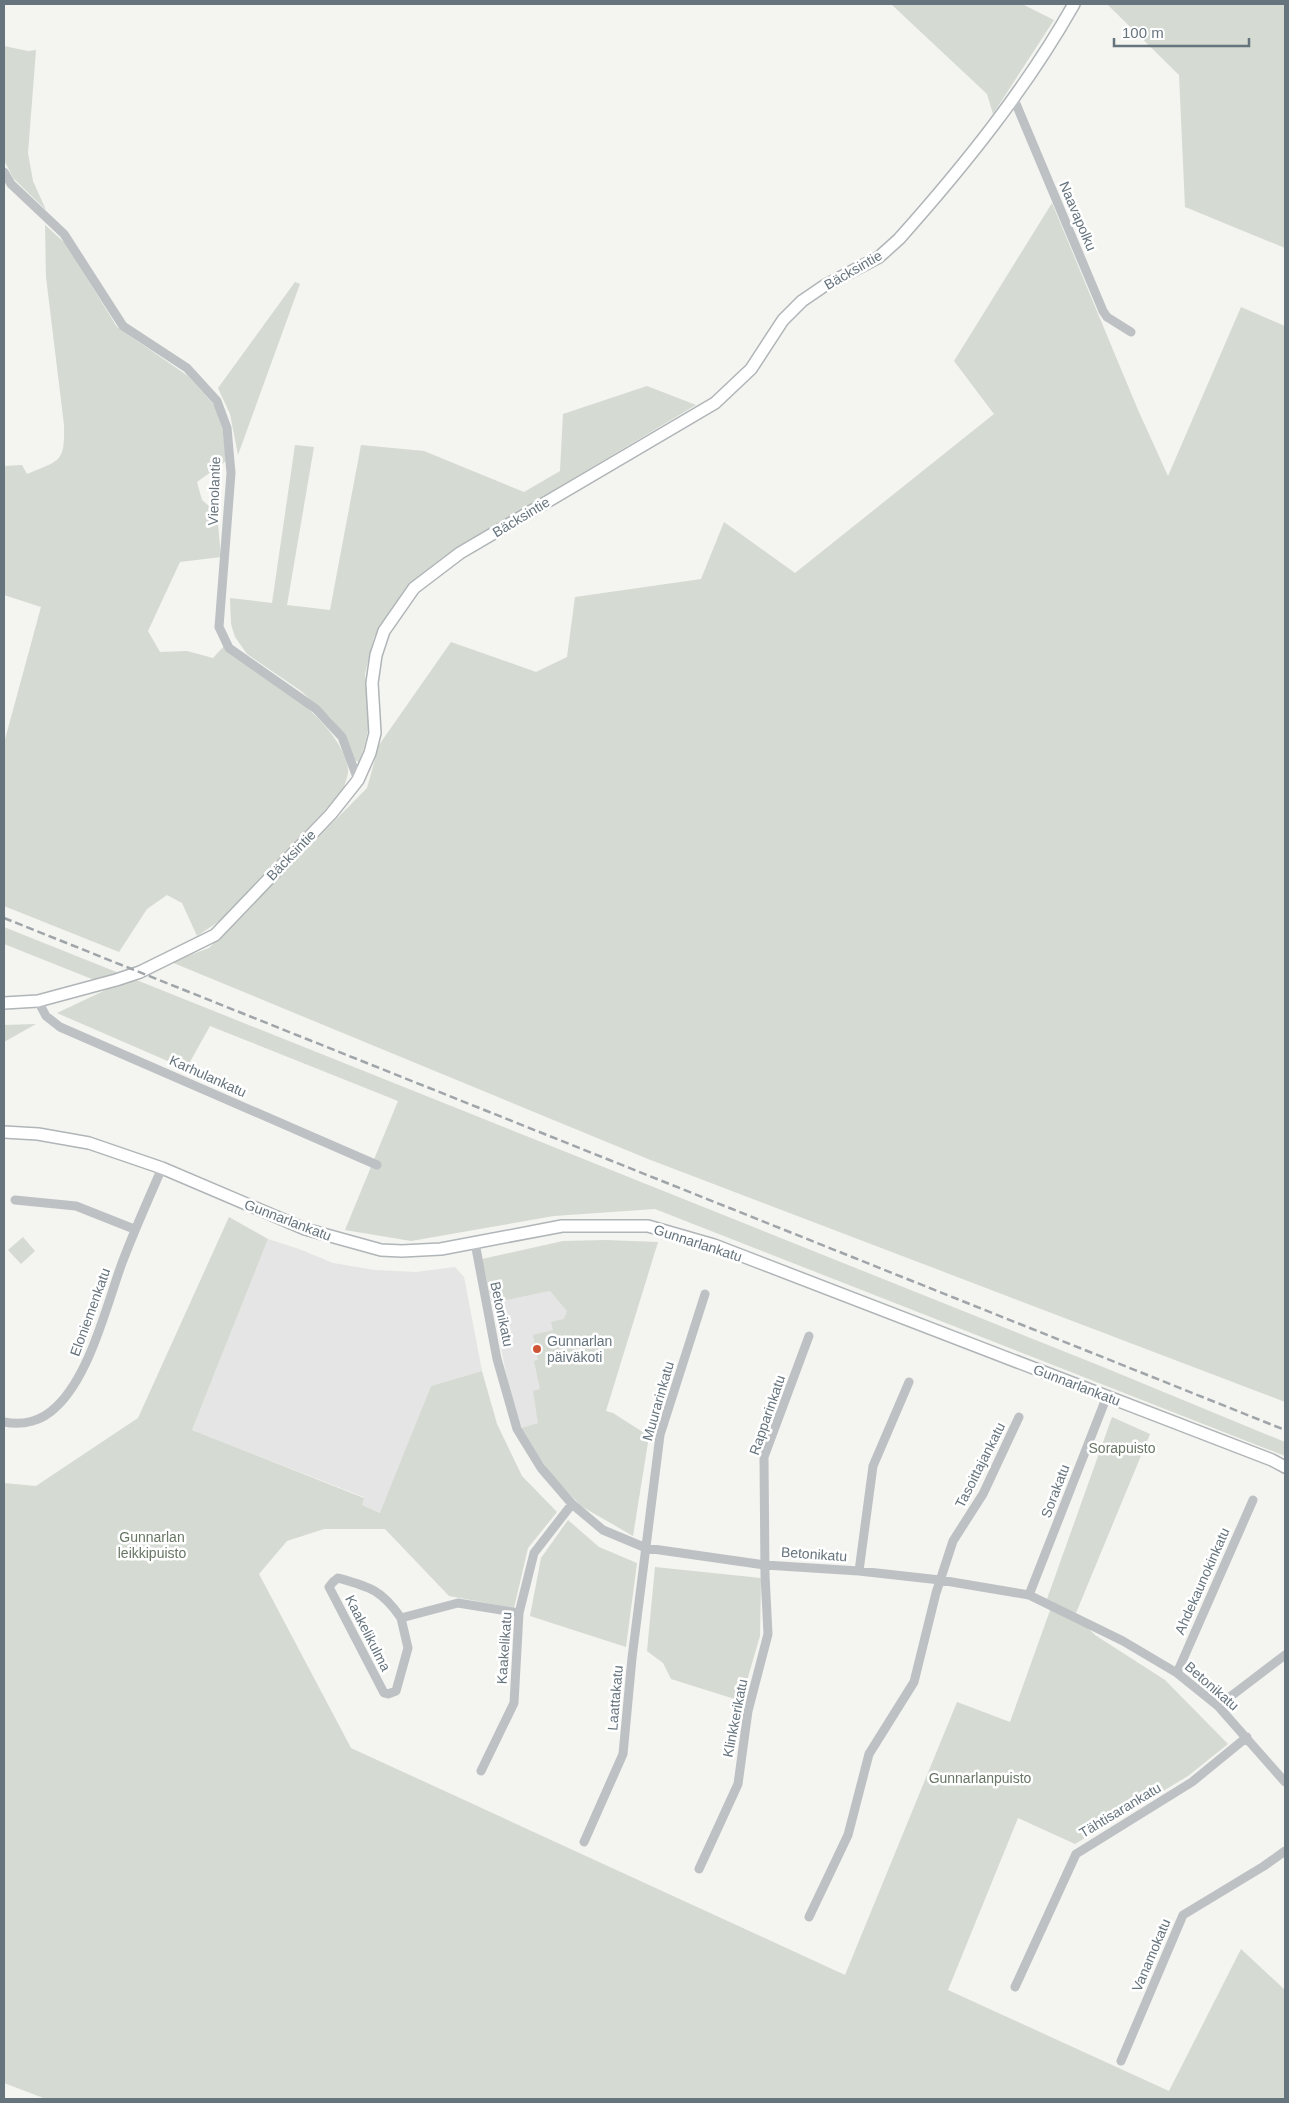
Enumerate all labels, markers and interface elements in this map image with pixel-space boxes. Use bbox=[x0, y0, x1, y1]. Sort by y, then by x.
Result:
scale bar bbox=[1114, 15, 1249, 47]
text: 100 m bbox=[1122, 24, 1164, 41]
street label: Naavapolku bbox=[1056, 179, 1100, 253]
street label: Bäcksintie bbox=[821, 247, 885, 293]
street label: Vienolantie bbox=[205, 456, 223, 526]
street label: Bäcksintie bbox=[490, 494, 553, 540]
street label: Bäcksintie bbox=[263, 826, 319, 884]
street label: Karhulankatu bbox=[167, 1052, 249, 1100]
street label: Gunnarlankatu bbox=[242, 1196, 334, 1244]
street label: Gunnarlankatu bbox=[652, 1221, 744, 1265]
street label: Eloniemenkatu bbox=[67, 1266, 113, 1358]
street label: Betonikatu bbox=[487, 1280, 517, 1348]
place label: Gunnarlan päiväkoti bbox=[547, 1333, 612, 1365]
marker: Gunnarlan päiväkoti bbox=[531, 1343, 543, 1355]
street label: Muurarinkatu bbox=[639, 1360, 677, 1442]
street label: Gunnarlankatu bbox=[1031, 1361, 1123, 1409]
street label: Rapparinkatu bbox=[746, 1373, 788, 1457]
street label: Tasoittajankatu bbox=[952, 1420, 1008, 1510]
park label: Sorapuisto bbox=[1089, 1440, 1156, 1456]
street label: Sorakatu bbox=[1037, 1462, 1073, 1520]
street label: Ahdekaunokinkatu bbox=[1171, 1525, 1233, 1637]
park label: Gunnarlan leikkipuisto bbox=[118, 1529, 186, 1561]
street label: Betonikatu bbox=[780, 1544, 848, 1564]
street label: Kaakelikulma bbox=[342, 1592, 394, 1674]
street label: Kaakelikatu bbox=[493, 1611, 515, 1685]
street label: Betonikatu bbox=[1182, 1658, 1242, 1714]
street label: Laattakatu bbox=[604, 1665, 626, 1731]
street label: Klinkkerikatu bbox=[720, 1678, 750, 1758]
park label: Gunnarlanpuisto bbox=[929, 1770, 1032, 1786]
street label: Tähtisarankatu bbox=[1076, 1779, 1164, 1841]
street label: Vanamokatu bbox=[1128, 1916, 1174, 1994]

